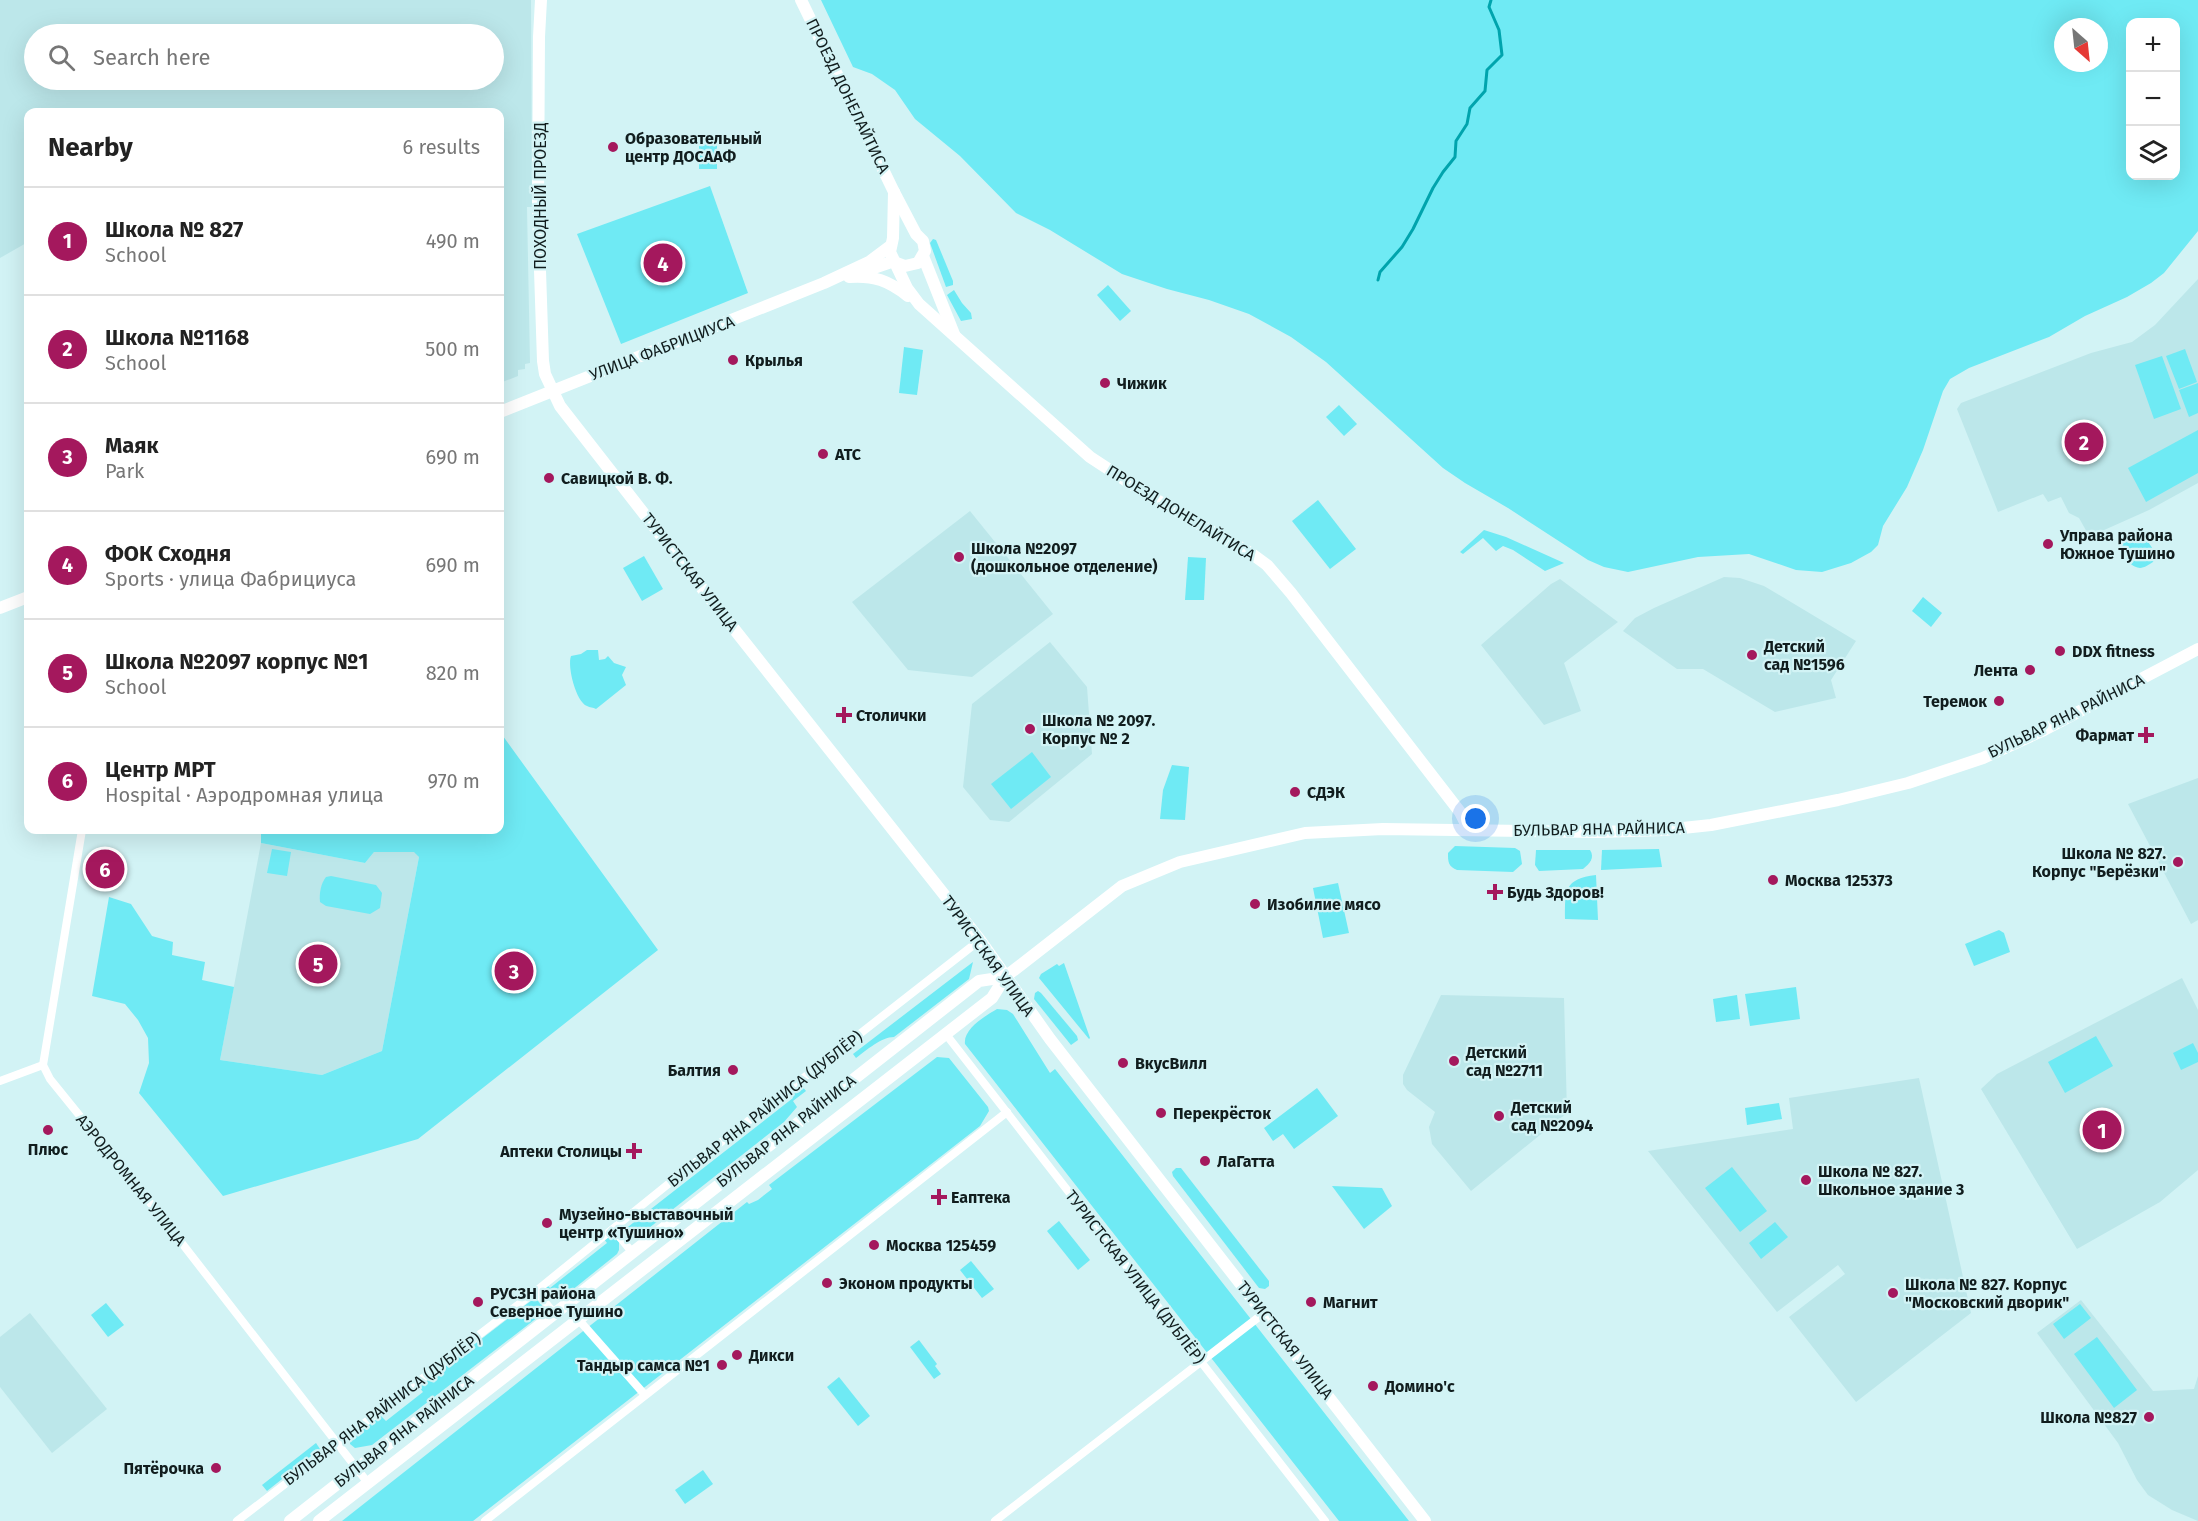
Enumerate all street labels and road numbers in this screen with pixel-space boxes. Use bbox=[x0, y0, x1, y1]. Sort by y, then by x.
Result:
street label: ПРОЕЗД ДОНЕЛАЙТИСА bbox=[802, 15, 894, 177]
street label: ПОХОДНЫЙ ПРОЕЗД bbox=[531, 122, 550, 270]
street label: УЛИЦА ФАБРИЦИУСА bbox=[587, 311, 738, 384]
street label: ПРОЕЗД ДОНЕЛАЙТИСА bbox=[1103, 461, 1260, 565]
street label: ТУРИСТСКАЯ УЛИЦА bbox=[638, 509, 743, 636]
street label: БУЛЬВАР ЯНА РАЙНИСА bbox=[1985, 669, 2148, 762]
street label: БУЛЬВАР ЯНА РАЙНИСА bbox=[1513, 818, 1686, 840]
street label: ТУРИСТСКАЯ УЛИЦА bbox=[938, 892, 1039, 1021]
street label: БУЛЬВАР ЯНА РАЙНИСА (ДУБЛЁР) bbox=[664, 1027, 866, 1191]
street label: БУЛЬВАР ЯНА РАЙНИСА bbox=[712, 1071, 860, 1191]
street label: АЭРОДРОМНАЯ УЛИЦА bbox=[72, 1110, 191, 1250]
street label: ТУРИСТСКАЯ УЛИЦА (ДУБЛЁР) bbox=[1061, 1186, 1209, 1368]
street label: ТУРИСТСКАЯ УЛИЦА bbox=[1233, 1277, 1338, 1404]
street label: БУЛЬВАР ЯНА РАЙНИСА (ДУБЛЁР) bbox=[280, 1328, 484, 1490]
street label: БУЛЬВАР ЯНА РАЙНИСА bbox=[330, 1371, 478, 1491]

